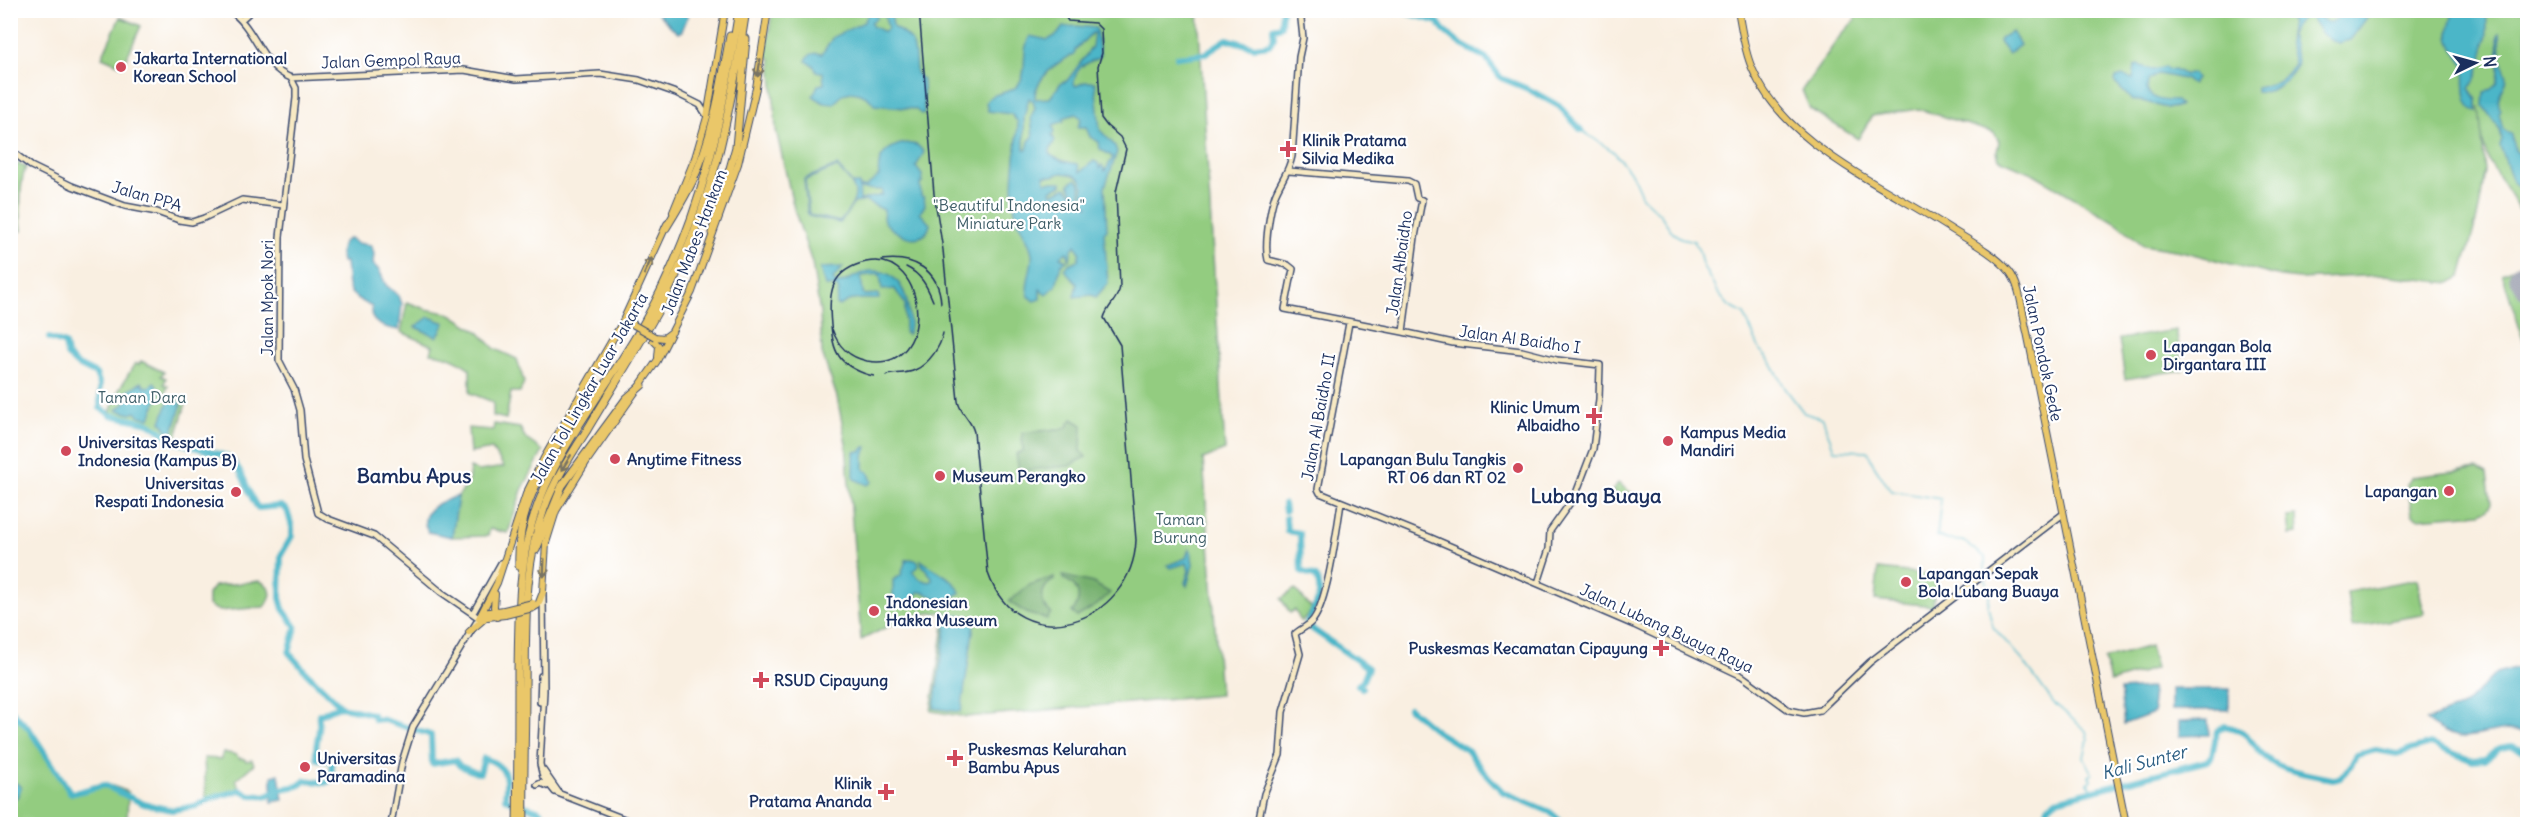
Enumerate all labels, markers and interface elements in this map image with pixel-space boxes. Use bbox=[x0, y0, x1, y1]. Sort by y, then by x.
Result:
north arrow bbox=[2445, 33, 2505, 93]
place label: Jakarta International Korean School bbox=[133, 48, 287, 86]
street label: Jalan Gempol Raya bbox=[321, 48, 461, 72]
text: N bbox=[2479, 55, 2500, 68]
one-way arrow bbox=[754, 58, 765, 78]
marker: Jakarta International Korean School bbox=[114, 60, 128, 74]
place label: Klinik Pratama Silvia Medika bbox=[1302, 130, 1407, 168]
marker: Klinik Pratama Silvia Medika bbox=[1279, 140, 1297, 158]
street label: Jalan Mabes Hankam bbox=[657, 166, 731, 318]
street label: Jalan PPA bbox=[110, 176, 184, 216]
park label: "Beautiful Indonesia" Miniature Park bbox=[933, 195, 1085, 233]
street label: Jalan Albaidho bbox=[1382, 209, 1416, 317]
street label: Jalan Mpok Nori bbox=[257, 240, 277, 356]
one-way arrow bbox=[643, 258, 655, 276]
street label: Jalan Pondok Gede bbox=[2019, 283, 2067, 423]
street label: Jalan Tol Lingkar Luar Jakarta bbox=[526, 289, 652, 487]
street label: Jalan Al Baidho I bbox=[1458, 321, 1582, 357]
place label: Lapangan Bola Dirgantara III bbox=[2163, 336, 2272, 375]
marker: Lapangan Bola Dirgantara III bbox=[2144, 348, 2158, 362]
street label: Jalan Al Baidho II bbox=[1297, 352, 1339, 482]
park label: Taman Dara bbox=[98, 387, 186, 407]
place label: Klinic Umum Albaidho bbox=[1490, 397, 1580, 435]
marker: Klinic Umum Albaidho bbox=[1585, 407, 1603, 425]
place label: Kampus Media Mandiri bbox=[1680, 422, 1786, 460]
place label: Universitas Respati Indonesia (Kampus B) bbox=[78, 432, 237, 471]
marker: Kampus Media Mandiri bbox=[1661, 434, 1675, 448]
marker: Universitas Respati Indonesia (Kampus B) bbox=[59, 444, 73, 458]
place label: Anytime Fitness bbox=[627, 449, 741, 470]
place label: Lapangan Bulu Tangkis RT 06 dan RT 02 bbox=[1339, 449, 1506, 487]
marker: Anytime Fitness bbox=[608, 452, 622, 466]
one-way arrow bbox=[560, 454, 572, 471]
marker: Lapangan Bulu Tangkis RT 06 dan RT 02 bbox=[1511, 461, 1525, 475]
district label: Bambu Apus bbox=[357, 463, 471, 488]
place label: Museum Perangko bbox=[952, 466, 1086, 487]
marker: Museum Perangko bbox=[933, 469, 947, 483]
place label: Universitas Respati Indonesia bbox=[95, 473, 224, 512]
place label: Lapangan bbox=[2364, 481, 2437, 502]
district label: Lubang Buaya bbox=[1530, 483, 1662, 508]
marker: Lapangan bbox=[2442, 484, 2456, 498]
marker: Universitas Respati Indonesia bbox=[229, 485, 243, 499]
park label: Taman Burung bbox=[1153, 509, 1207, 547]
one-way arrow bbox=[539, 557, 550, 577]
place label: Lapangan Sepak Bola Lubang Buaya bbox=[1918, 563, 2059, 602]
marker: Lapangan Sepak Bola Lubang Buaya bbox=[1899, 575, 1913, 589]
street label: Jalan Lubang Buaya Raya bbox=[1577, 579, 1757, 677]
place label: Indonesian Hakka Museum bbox=[886, 592, 997, 630]
marker: Indonesian Hakka Museum bbox=[867, 604, 881, 618]
place label: Puskesmas Kecamatan Cipayung bbox=[1409, 638, 1648, 659]
marker: Puskesmas Kecamatan Cipayung bbox=[1652, 639, 1670, 657]
place label: RSUD Cipayung bbox=[774, 670, 888, 691]
marker: RSUD Cipayung bbox=[752, 671, 770, 689]
place label: Puskesmas Kelurahan Bambu Apus bbox=[968, 739, 1127, 778]
water label: Kali Sunter bbox=[2099, 739, 2192, 784]
place label: Universitas Paramadina bbox=[317, 748, 405, 786]
marker: Puskesmas Kelurahan Bambu Apus bbox=[946, 749, 964, 767]
marker: Universitas Paramadina bbox=[298, 760, 312, 774]
place label: Klinik Pratama Ananda bbox=[749, 773, 872, 811]
marker: Klinik Pratama Ananda bbox=[877, 783, 895, 801]

